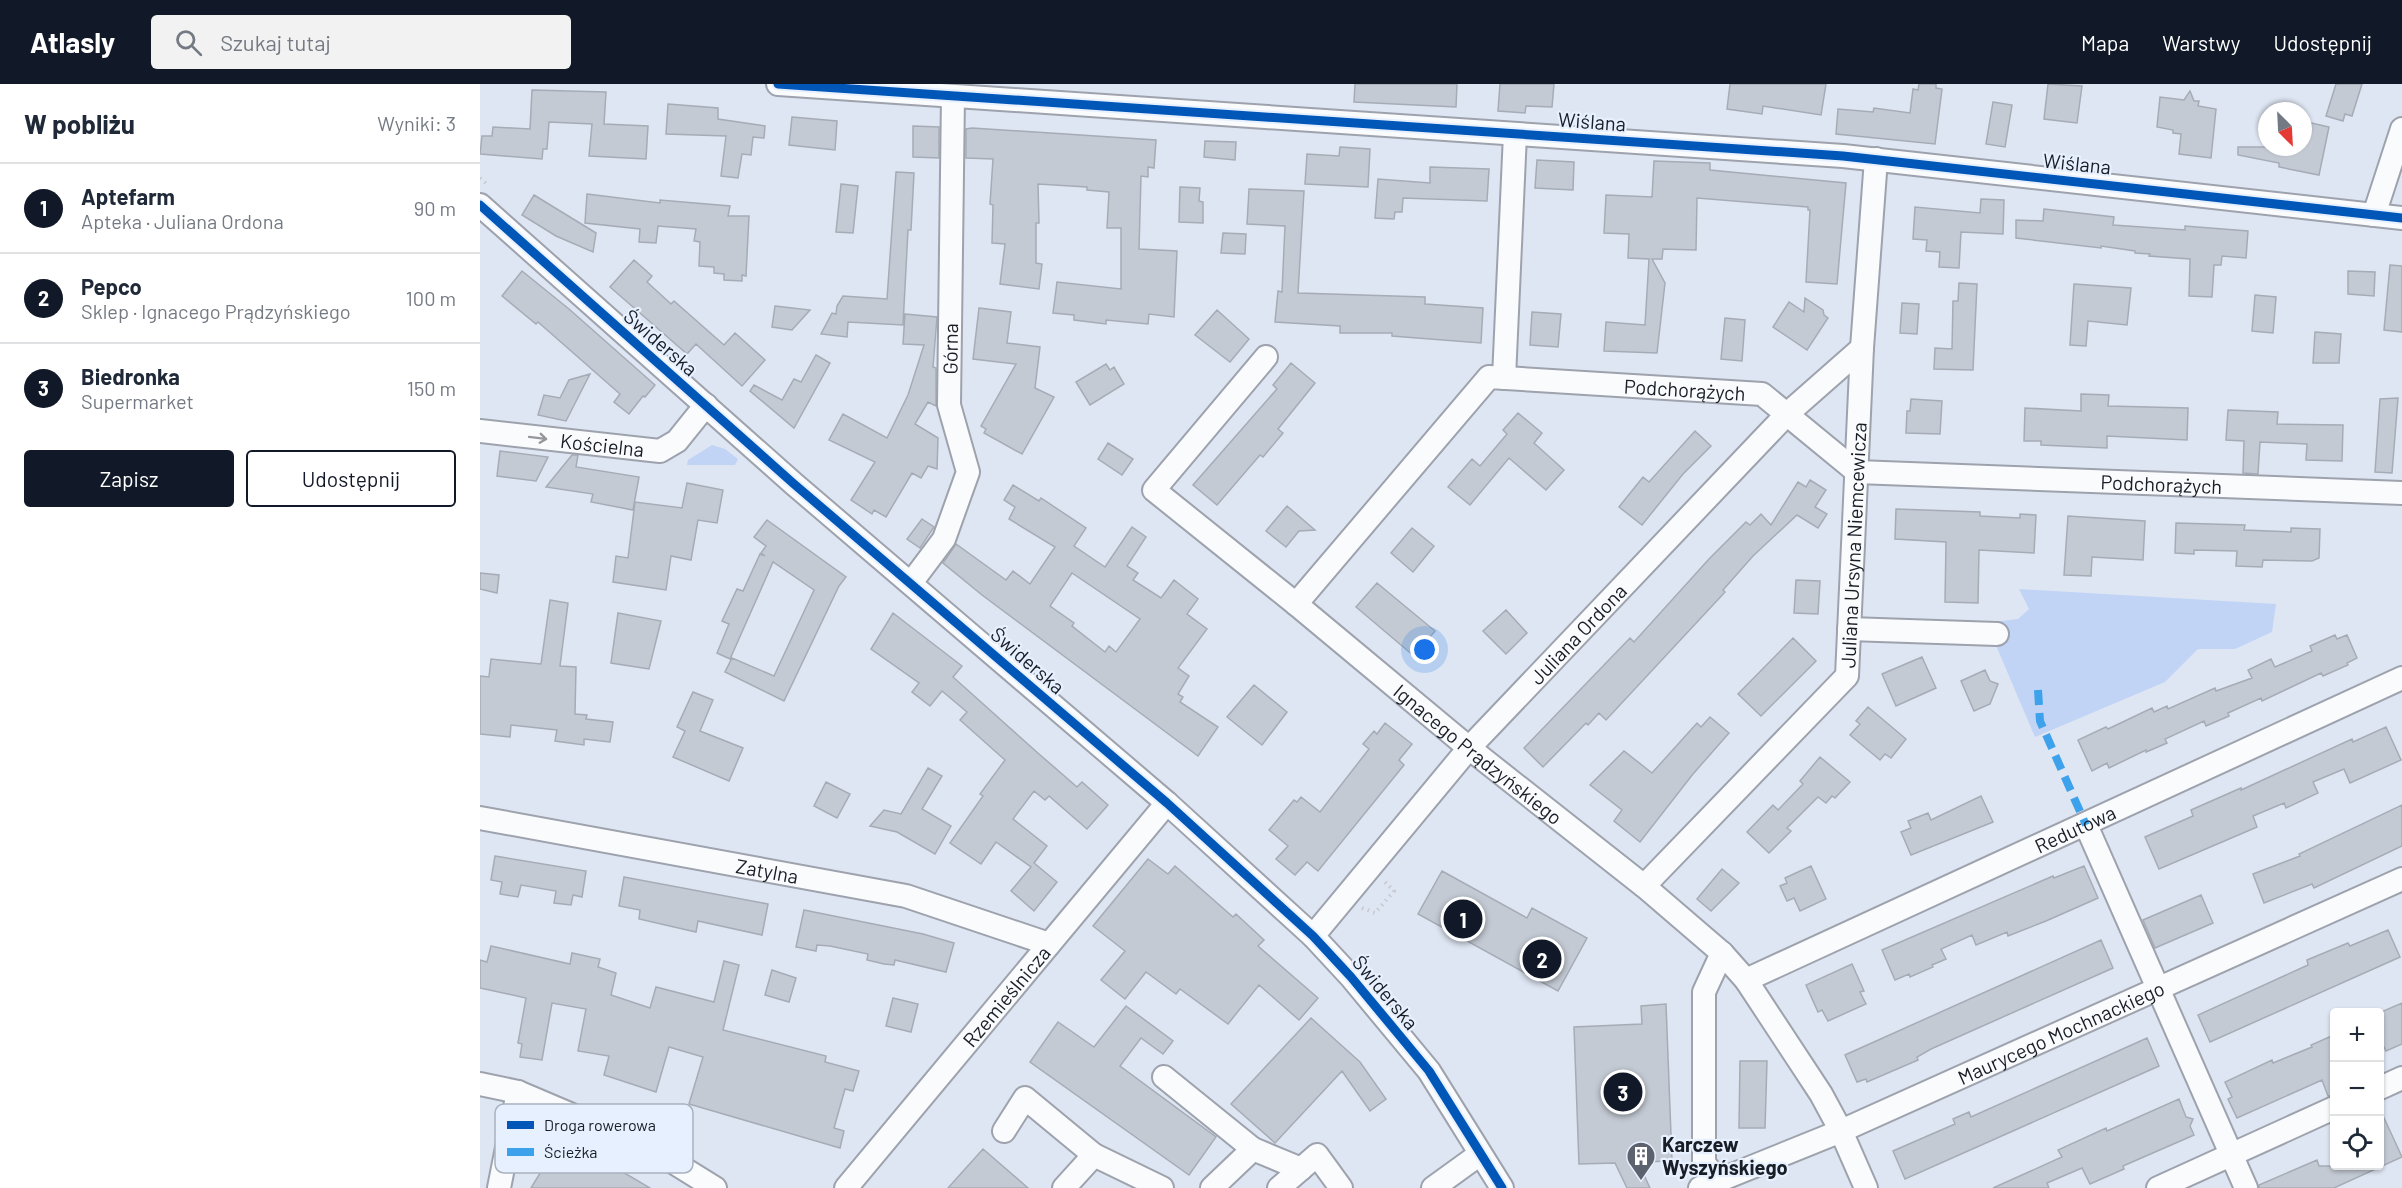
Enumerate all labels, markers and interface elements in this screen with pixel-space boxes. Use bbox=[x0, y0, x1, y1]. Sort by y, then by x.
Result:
search box bbox=[151, 15, 571, 69]
text: Atlasly bbox=[30, 25, 115, 59]
icon: search bbox=[172, 26, 205, 59]
text: Szukaj tutaj bbox=[220, 29, 331, 55]
text: Mapa bbox=[2081, 30, 2129, 55]
text: Warstwy bbox=[2162, 30, 2240, 55]
text: Udostępnij bbox=[2273, 30, 2372, 55]
north arrow bbox=[2258, 102, 2312, 156]
street label: Wiślana bbox=[1557, 107, 1627, 135]
text: W pobliżu bbox=[24, 108, 135, 139]
text: Wyniki: 3 bbox=[377, 111, 456, 135]
street label: Wiślana bbox=[2042, 148, 2112, 178]
text: Aptefarm bbox=[81, 183, 175, 209]
text: 1 bbox=[40, 196, 47, 220]
text: 90 m bbox=[414, 196, 456, 220]
text: Apteka · Juliana Ordona bbox=[81, 209, 284, 233]
text: Pepco bbox=[81, 273, 142, 299]
text: 2 bbox=[38, 286, 49, 310]
text: 100 m bbox=[406, 286, 456, 310]
text: Sklep · Ignacego Prądzyńskiego bbox=[81, 299, 351, 323]
street label: Świderska bbox=[619, 304, 703, 380]
street label: Górna bbox=[937, 323, 962, 375]
text: Biedronka bbox=[81, 363, 180, 389]
street label: Podchorążych bbox=[1623, 373, 1746, 405]
text: 3 bbox=[38, 376, 49, 400]
text: 150 m bbox=[407, 376, 456, 400]
text: Supermarket bbox=[81, 389, 194, 413]
street label: Juliana Ursyna Niemcewicza bbox=[1835, 422, 1871, 669]
street label: Kościelna bbox=[559, 428, 645, 461]
one-way arrow bbox=[528, 433, 548, 444]
button: Zapisz bbox=[24, 450, 234, 507]
button: Udostępnij bbox=[246, 450, 456, 507]
street label: Podchorążych bbox=[2100, 469, 2223, 498]
street label: Juliana Ordona bbox=[1524, 579, 1631, 689]
street label: Świderska bbox=[986, 622, 1070, 698]
your location bbox=[1410, 635, 1439, 664]
street label: Ignacego Prądzyńskiego bbox=[1389, 679, 1567, 829]
street label: Redutowa bbox=[2031, 800, 2119, 858]
street label: Zatylna bbox=[734, 853, 801, 888]
pin: 1 bbox=[1444, 896, 1482, 942]
pin: 2 bbox=[1522, 936, 1562, 982]
street label: Rzemieślnicza bbox=[957, 941, 1055, 1051]
street label: Świderska bbox=[1348, 950, 1424, 1034]
street label: Maurycego Mochnackiego bbox=[1954, 975, 2168, 1089]
map controls bbox=[2330, 1008, 2384, 1170]
button: + bbox=[2330, 1008, 2384, 1062]
button: − bbox=[2330, 1062, 2384, 1116]
pin: 3 bbox=[1604, 1070, 1642, 1114]
legend bbox=[495, 1104, 693, 1173]
text: Droga rowerowa bbox=[544, 1115, 656, 1134]
button: locate bbox=[2330, 1116, 2384, 1170]
place label: Karczew Wyszyńskiego bbox=[1662, 1132, 1788, 1179]
building icon: Karczew Wyszyńskiego bbox=[1625, 1140, 1657, 1182]
text: Ścieżka bbox=[544, 1142, 597, 1161]

